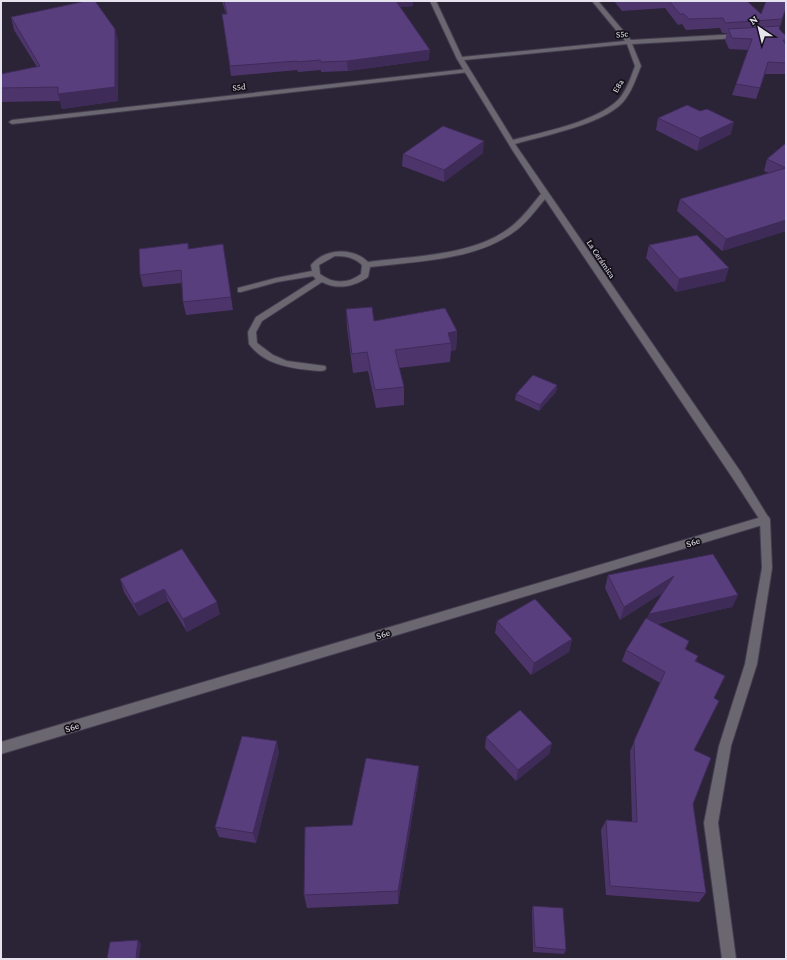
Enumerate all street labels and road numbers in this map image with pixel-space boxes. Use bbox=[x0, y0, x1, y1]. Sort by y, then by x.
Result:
street label: S5c bbox=[615, 28, 629, 40]
street label: E8a bbox=[610, 77, 626, 95]
street label: S5d bbox=[232, 81, 246, 93]
street label: La Cerámica bbox=[584, 238, 618, 280]
street label: S6e bbox=[685, 534, 702, 549]
street label: S6e bbox=[375, 626, 392, 641]
street label: S6e bbox=[64, 719, 81, 734]

